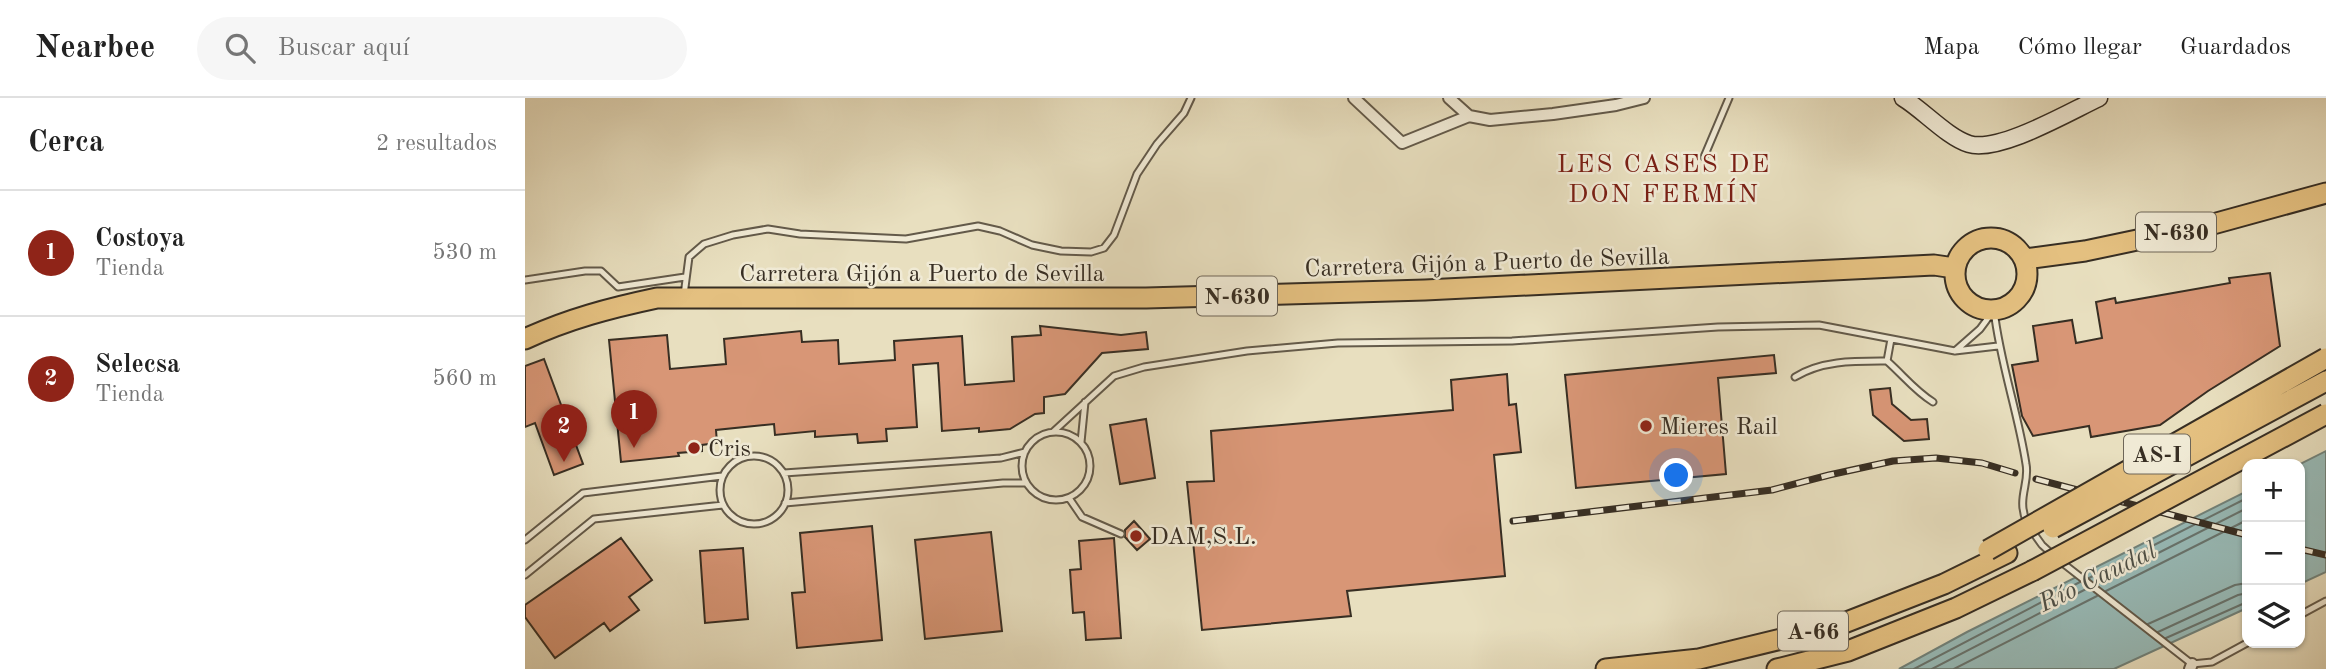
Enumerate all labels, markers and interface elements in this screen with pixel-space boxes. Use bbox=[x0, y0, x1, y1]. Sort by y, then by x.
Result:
search box bbox=[197, 17, 687, 80]
icon: search bbox=[221, 29, 259, 67]
text: Nearbee bbox=[35, 32, 155, 65]
text: Buscar aquí bbox=[277, 35, 409, 61]
text: Mapa bbox=[1923, 36, 1980, 60]
text: Cómo llegar bbox=[2018, 36, 2142, 60]
text: Guardados bbox=[2180, 36, 2291, 60]
text: Cerca bbox=[28, 128, 104, 158]
text: 2 resultados bbox=[376, 132, 497, 155]
district label: LES CASES DE DON FERMÍN bbox=[1557, 152, 1771, 208]
road number: N-630 bbox=[2136, 212, 2216, 252]
text: Costoya bbox=[95, 226, 185, 252]
text: 1 bbox=[44, 241, 58, 264]
text: 530 m bbox=[432, 241, 497, 264]
street label: Carretera Gijón a Puerto de Sevilla bbox=[1304, 246, 1670, 282]
text: Tienda bbox=[95, 257, 164, 280]
street label: Carretera Gijón a Puerto de Sevilla bbox=[739, 263, 1105, 287]
road number: N-630 bbox=[1197, 276, 1277, 316]
text: Selecsa bbox=[95, 352, 180, 378]
text: 2 bbox=[44, 367, 58, 390]
text: 560 m bbox=[432, 367, 497, 390]
text: Tienda bbox=[95, 383, 164, 406]
pin: 1 bbox=[611, 390, 657, 448]
pin: 2 bbox=[541, 404, 587, 462]
place label: Mieres Rail bbox=[1660, 416, 1778, 440]
marker: Mieres Rail bbox=[1638, 418, 1654, 434]
road number: AS-I bbox=[2124, 434, 2190, 474]
place label: Cris bbox=[708, 438, 751, 462]
marker: Cris bbox=[686, 440, 702, 456]
your location bbox=[1659, 458, 1693, 492]
map controls bbox=[2242, 459, 2305, 648]
button: + bbox=[2242, 459, 2305, 522]
button: − bbox=[2242, 522, 2305, 585]
place label: DAM,S.L. bbox=[1150, 526, 1257, 550]
marker: DAM,S.L. bbox=[1128, 528, 1144, 544]
water label: Río Caudal bbox=[2034, 538, 2162, 618]
button: layers bbox=[2242, 585, 2305, 648]
road number: A-66 bbox=[1778, 611, 1848, 650]

